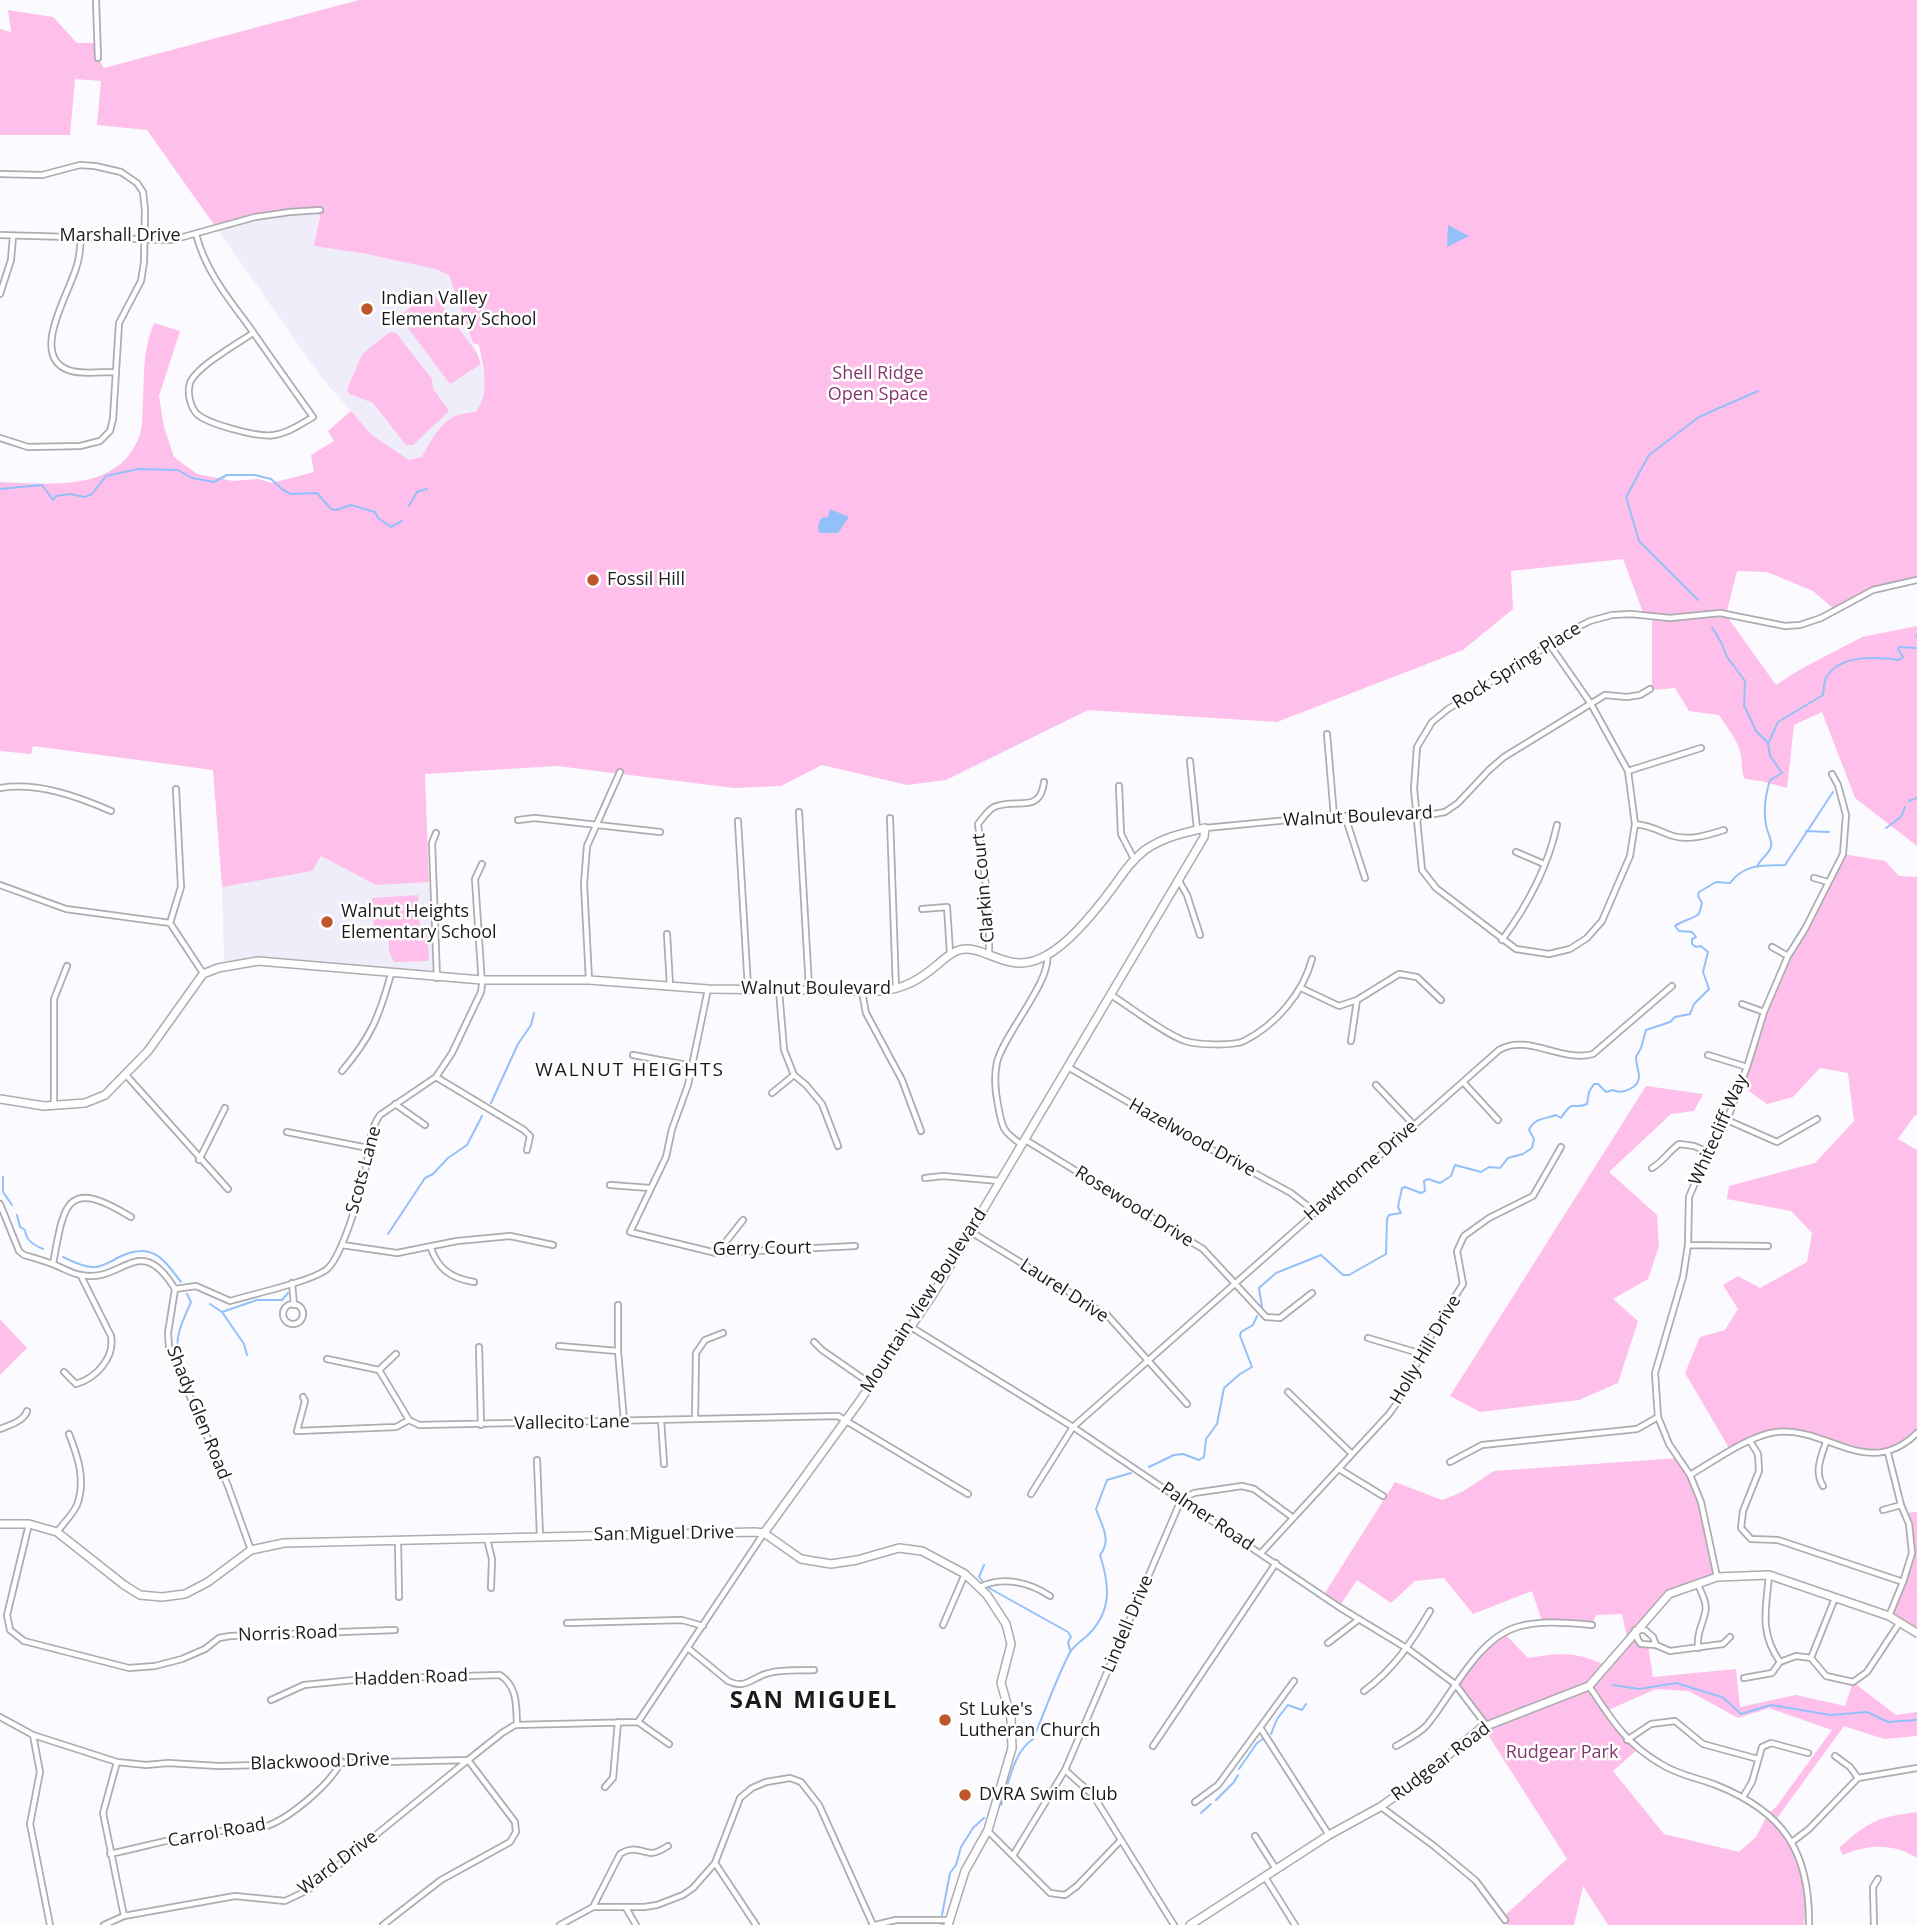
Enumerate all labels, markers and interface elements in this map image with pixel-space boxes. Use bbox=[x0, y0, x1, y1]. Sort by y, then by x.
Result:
street label: Marshall Drive bbox=[60, 225, 180, 247]
place label: Indian Valley Elementary School bbox=[381, 288, 537, 330]
marker: Indian Valley Elementary School bbox=[359, 301, 375, 317]
park label: Shell Ridge Open Space bbox=[828, 363, 928, 406]
place label: Fossil Hill bbox=[607, 569, 685, 591]
marker: Fossil Hill bbox=[585, 572, 601, 588]
street label: Rock Spring Place bbox=[1449, 618, 1585, 714]
street label: Walnut Boulevard bbox=[1283, 802, 1433, 832]
street label: Clarkin Court bbox=[968, 832, 1000, 944]
place label: Walnut Heights Elementary School bbox=[341, 901, 497, 944]
marker: Walnut Heights Elementary School bbox=[319, 914, 335, 930]
street label: Walnut Boulevard bbox=[741, 978, 891, 1000]
district label: WALNUT HEIGHTS bbox=[537, 1060, 723, 1082]
street label: Whitecliff Way bbox=[1685, 1071, 1753, 1189]
street label: Hazelwood Drive bbox=[1125, 1094, 1259, 1182]
street label: Hawthorne Drive bbox=[1300, 1116, 1422, 1226]
street label: Scots Lane bbox=[342, 1124, 386, 1216]
street label: Rosewood Drive bbox=[1071, 1162, 1197, 1252]
street label: Mountain View Boulevard bbox=[856, 1205, 992, 1397]
street label: Gerry Court bbox=[713, 1237, 811, 1261]
street label: Laurel Drive bbox=[1016, 1254, 1112, 1328]
street label: Holly Hill Drive bbox=[1386, 1292, 1466, 1408]
street label: Shady Glen Road bbox=[161, 1343, 235, 1483]
street label: Vallecito Lane bbox=[514, 1411, 630, 1435]
street label: Palmer Road bbox=[1157, 1478, 1257, 1556]
street label: San Miguel Drive bbox=[594, 1522, 734, 1546]
street label: Lindell Drive bbox=[1098, 1572, 1158, 1676]
street label: Norris Road bbox=[238, 1621, 338, 1647]
street label: Hadden Road bbox=[354, 1665, 468, 1691]
district label: SAN MIGUEL bbox=[731, 1687, 897, 1715]
place label: St Luke's Lutheran Church bbox=[959, 1699, 1101, 1742]
marker: St Luke's Lutheran Church bbox=[937, 1712, 953, 1728]
street label: Rudgear Road bbox=[1387, 1718, 1495, 1806]
park label: Rudgear Park bbox=[1506, 1742, 1618, 1764]
street label: Blackwood Drive bbox=[250, 1749, 390, 1775]
place label: DVRA Swim Club bbox=[979, 1784, 1118, 1806]
marker: DVRA Swim Club bbox=[957, 1787, 973, 1803]
street label: Carrol Road bbox=[166, 1814, 268, 1852]
street label: Ward Drive bbox=[294, 1826, 382, 1900]

